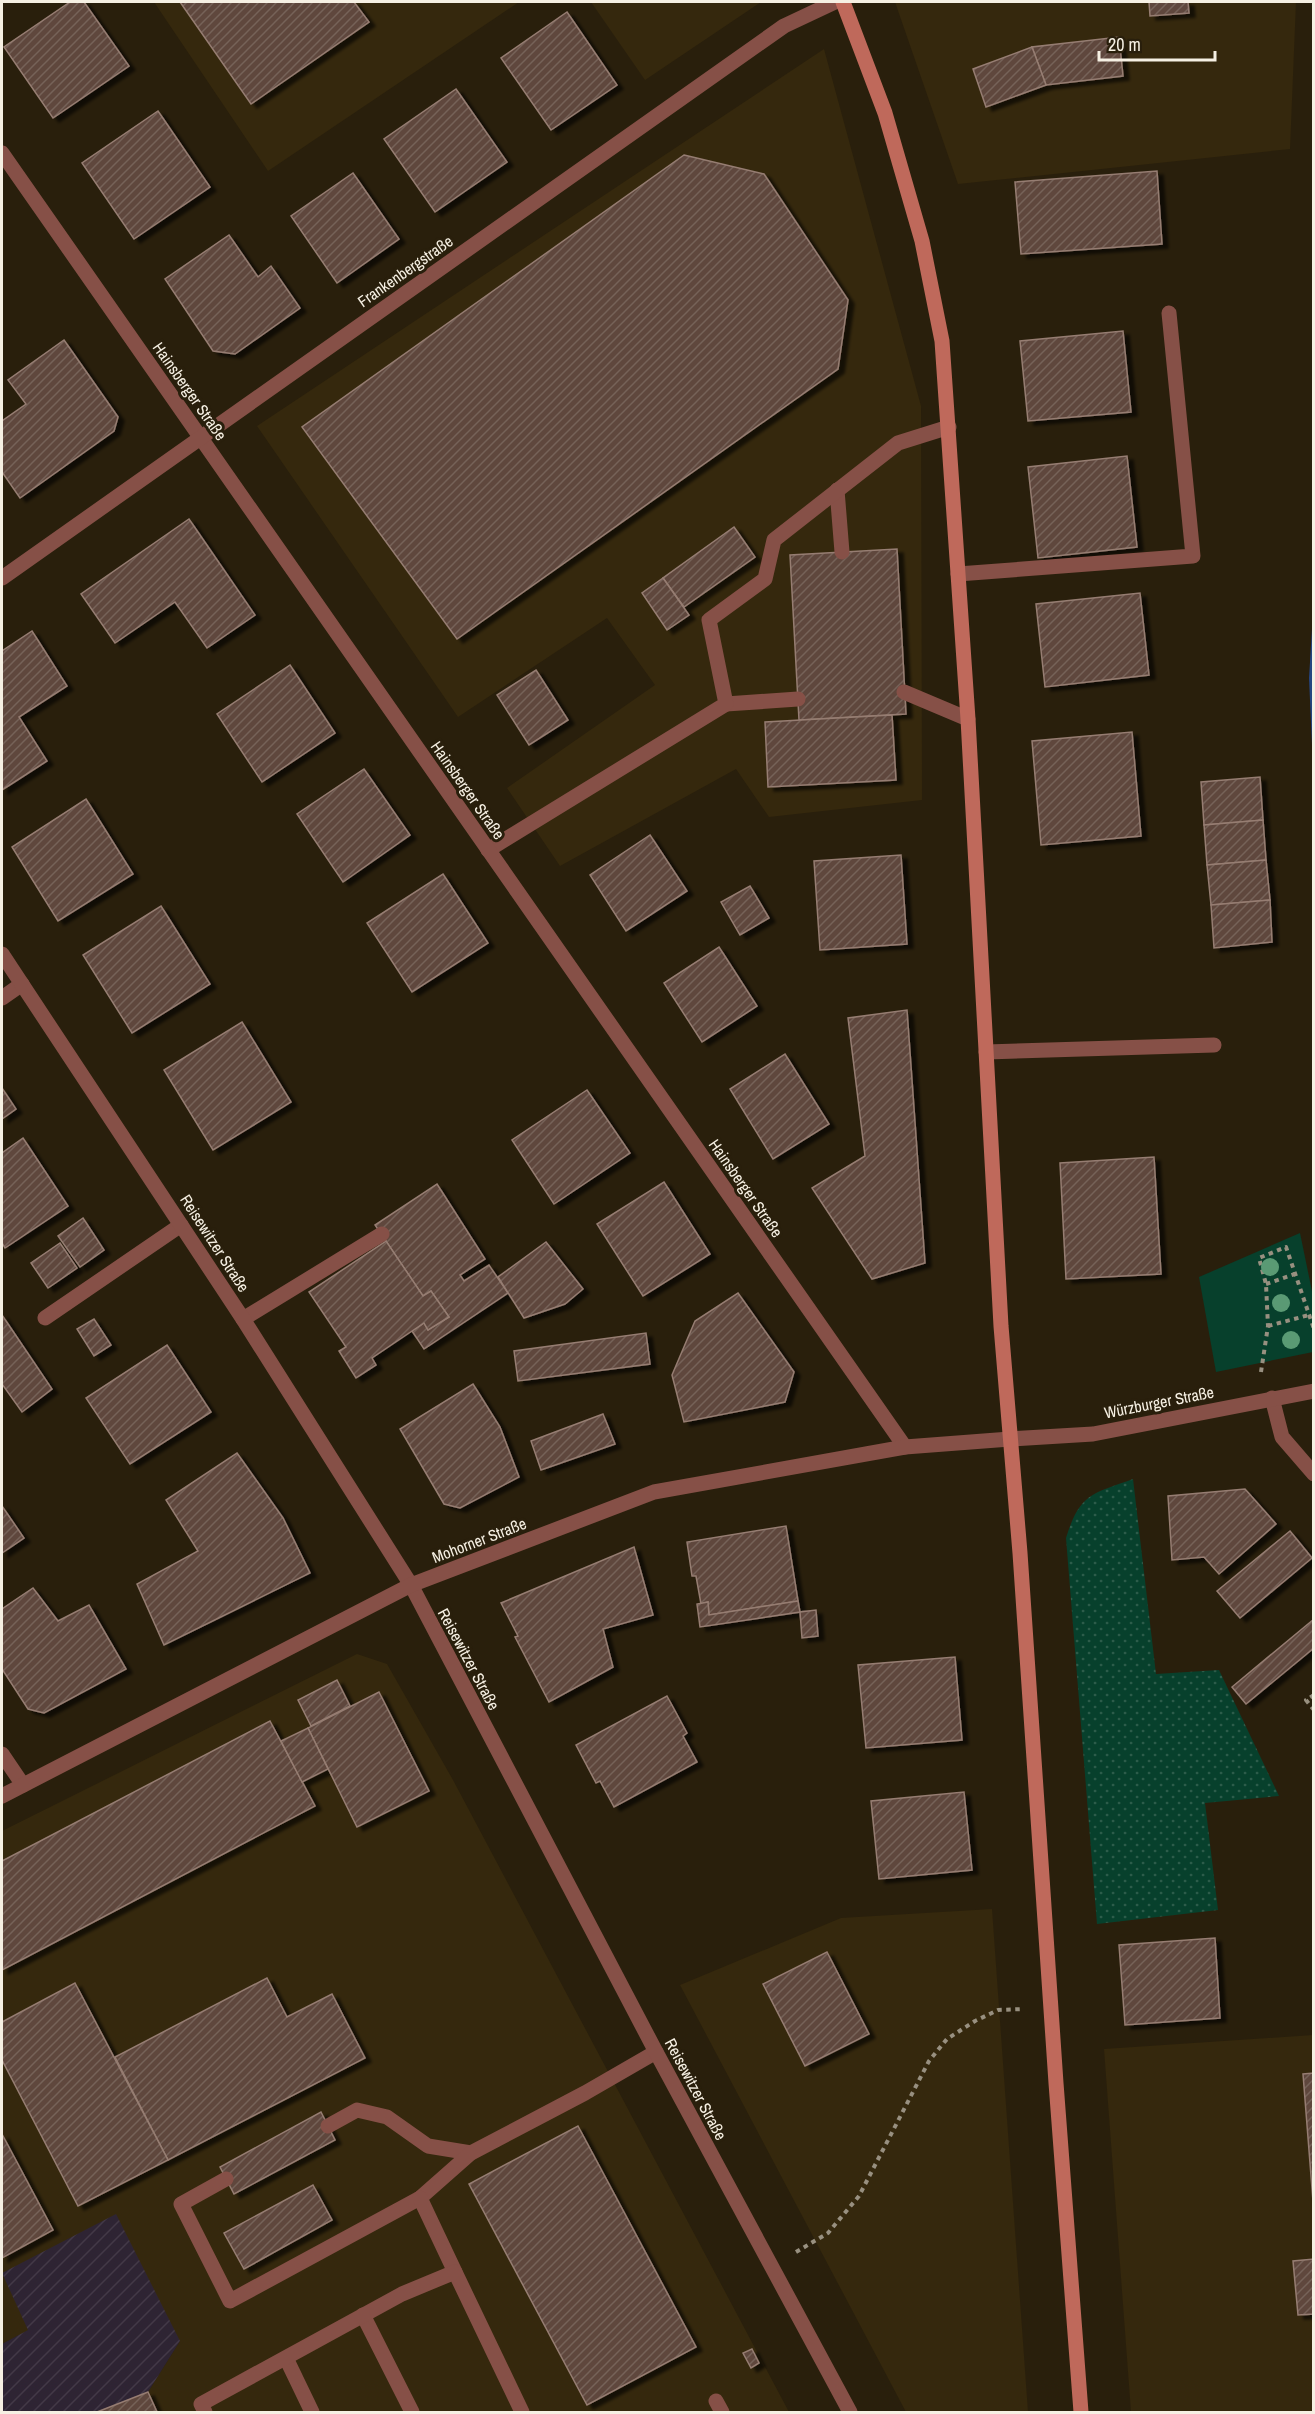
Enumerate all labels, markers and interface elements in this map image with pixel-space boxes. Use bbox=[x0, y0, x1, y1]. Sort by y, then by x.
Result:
scale bar bbox=[1099, 24, 1214, 62]
text: 20 m bbox=[1108, 32, 1141, 57]
street label: Frankenbergstraße bbox=[353, 230, 457, 312]
street label: Hainsberger Straße bbox=[148, 337, 232, 445]
street label: Hainsberger Straße bbox=[426, 736, 510, 844]
street label: Hainsberger Straße bbox=[704, 1134, 788, 1242]
street label: Reisewitzer Straße bbox=[175, 1190, 255, 1296]
street label: Würzburger Straße bbox=[1102, 1381, 1216, 1423]
street label: Mohorner Straße bbox=[429, 1512, 529, 1568]
street label: Reisewitzer Straße bbox=[433, 1604, 505, 1714]
street label: Reisewitzer Straße bbox=[660, 2034, 732, 2144]

